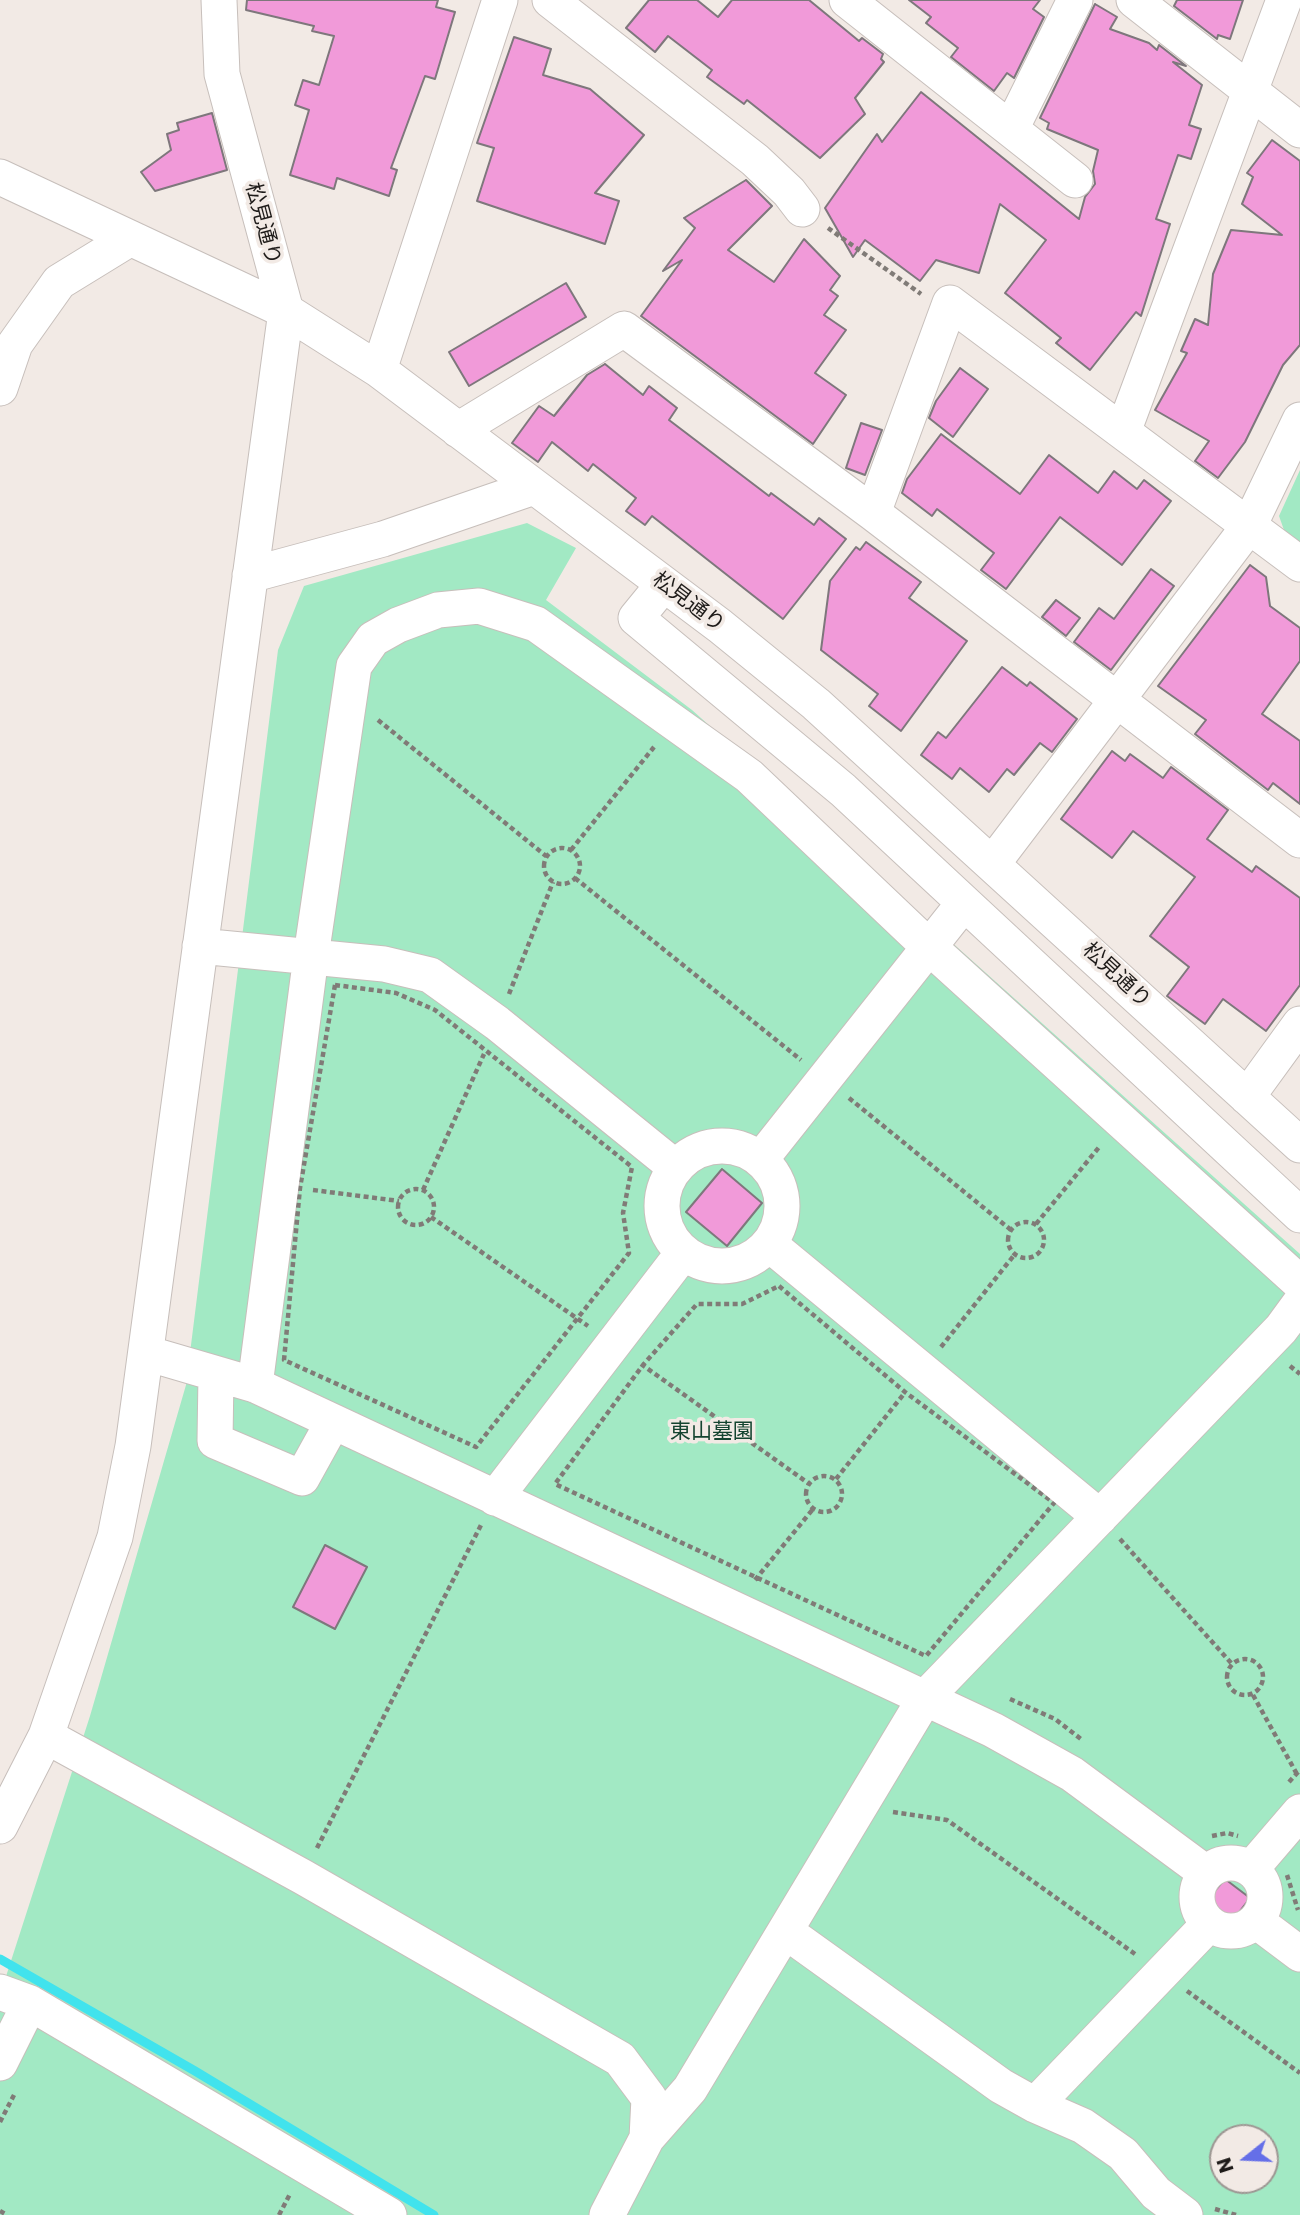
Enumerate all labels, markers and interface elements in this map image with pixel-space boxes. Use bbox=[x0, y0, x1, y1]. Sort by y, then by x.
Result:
street label: 松見通り bbox=[239, 180, 285, 268]
street label: 松見通り bbox=[647, 568, 729, 638]
street label: 松見通り bbox=[1077, 938, 1155, 1014]
park label: 東山墓園 bbox=[670, 1420, 754, 1446]
north arrow bbox=[1209, 2124, 1279, 2194]
text: N bbox=[1210, 2154, 1241, 2176]

